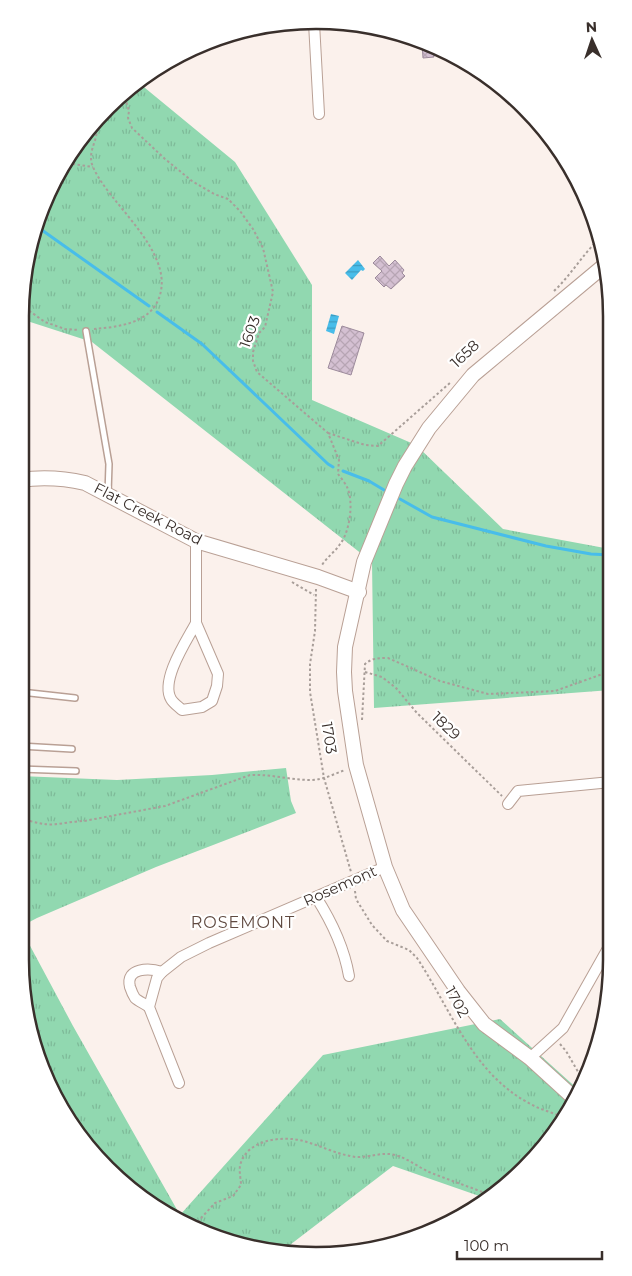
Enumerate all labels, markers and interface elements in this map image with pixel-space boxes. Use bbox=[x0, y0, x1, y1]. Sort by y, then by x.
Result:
north arrow bbox=[567, 15, 617, 65]
text: N bbox=[585, 18, 597, 36]
street label: 1603 bbox=[235, 313, 264, 350]
street label: 1658 bbox=[446, 336, 483, 372]
street label: Flat Creek Road bbox=[91, 478, 206, 549]
street label: 1829 bbox=[428, 707, 465, 744]
street label: 1703 bbox=[318, 721, 341, 755]
street label: Rosemont bbox=[300, 861, 379, 910]
district label: ROSEMONT bbox=[191, 913, 295, 932]
street label: 1702 bbox=[441, 983, 474, 1021]
scale bar bbox=[457, 1228, 602, 1260]
text: 100 m bbox=[464, 1236, 509, 1255]

